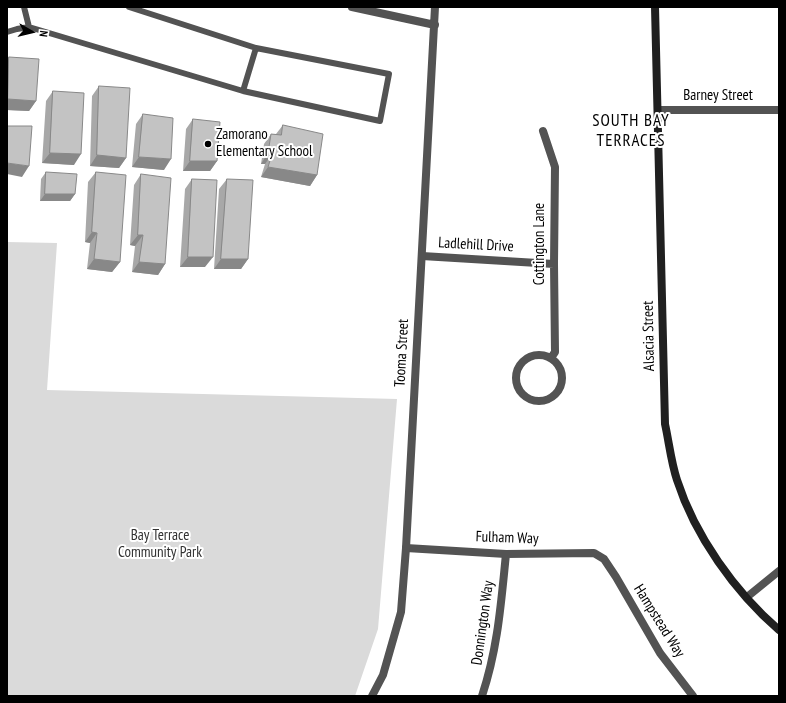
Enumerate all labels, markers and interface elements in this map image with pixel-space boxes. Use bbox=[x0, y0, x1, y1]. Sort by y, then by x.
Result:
north arrow bbox=[12, 12, 52, 52]
text: N bbox=[37, 30, 51, 38]
street label: Barney Street bbox=[683, 87, 753, 105]
district label: SOUTH BAY TERRACES bbox=[592, 111, 670, 151]
place label: Zamorano Elementary School bbox=[216, 126, 313, 161]
marker: Zamorano Elementary School bbox=[203, 139, 213, 149]
street label: Cottington Lane bbox=[531, 203, 549, 285]
street label: Ladlehill Drive bbox=[438, 234, 514, 256]
street label: Alsacia Street bbox=[639, 301, 659, 371]
street label: Tooma Street bbox=[391, 319, 413, 387]
park label: Bay Terrace Community Park bbox=[118, 527, 202, 562]
street label: Fulham Way bbox=[475, 528, 539, 548]
street label: Donnington Way bbox=[468, 580, 498, 666]
street label: Hampstead Way bbox=[630, 581, 688, 661]

